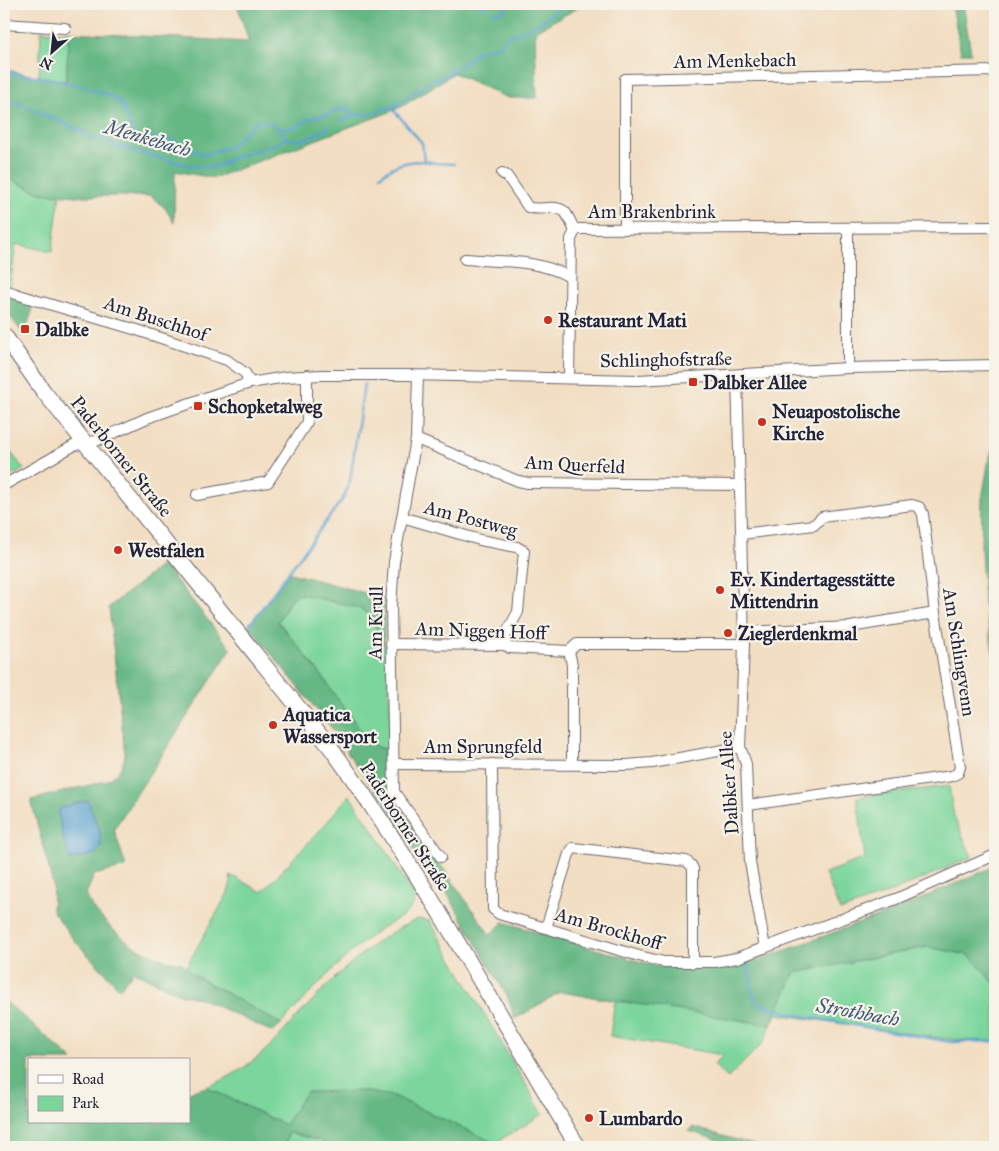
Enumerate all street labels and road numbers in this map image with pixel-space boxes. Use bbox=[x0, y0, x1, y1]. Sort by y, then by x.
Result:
street label: Am Menkebach bbox=[672, 48, 797, 73]
street label: Am Brakenbrink bbox=[587, 200, 716, 223]
street label: Am Buschhof bbox=[100, 291, 213, 347]
street label: Schlinghofstraße bbox=[600, 347, 732, 373]
street label: Paderborner Straße bbox=[66, 391, 178, 522]
street label: Am Querfeld bbox=[523, 450, 626, 479]
street label: Am Postweg bbox=[420, 495, 520, 543]
street label: Am Krull bbox=[363, 585, 388, 661]
street label: Am Schlingvenn bbox=[937, 585, 981, 718]
street label: Am Niggen Hoff bbox=[414, 617, 551, 645]
street label: Dalbker Allee bbox=[713, 730, 744, 836]
street label: Am Sprungfeld bbox=[423, 735, 543, 759]
street label: Paderborner Straße bbox=[355, 757, 456, 895]
street label: Am Brockhoff bbox=[552, 902, 669, 956]

